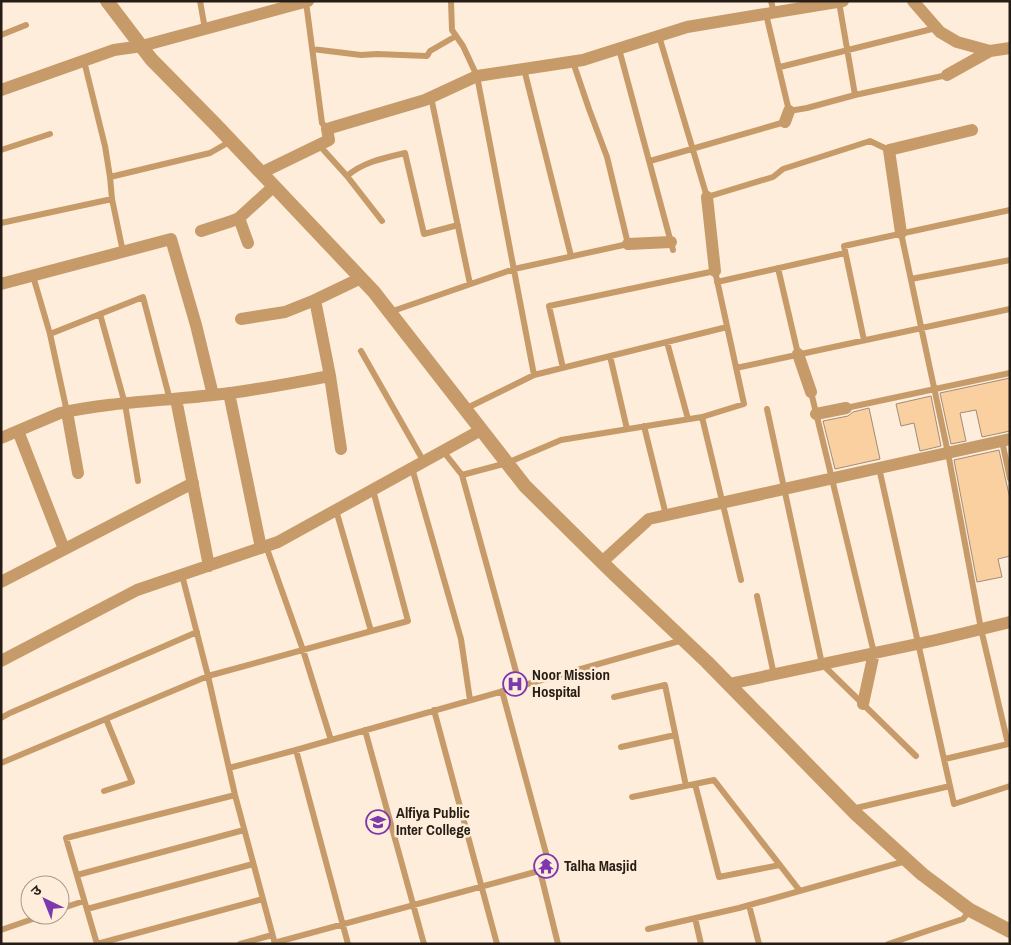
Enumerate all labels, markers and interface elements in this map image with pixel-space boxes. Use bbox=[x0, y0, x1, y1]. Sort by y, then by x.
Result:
place label: Noor Mission Hospital bbox=[532, 664, 610, 702]
hospital icon: Noor Mission Hospital bbox=[502, 671, 528, 697]
place label: Alfiya Public Inter College bbox=[396, 802, 471, 840]
school or university icon: Alfiya Public Inter College bbox=[365, 809, 391, 835]
temple icon: Talha Masjid bbox=[533, 853, 559, 879]
place label: Talha Masjid bbox=[564, 855, 637, 876]
north arrow bbox=[20, 875, 70, 925]
text: उ bbox=[27, 881, 46, 900]

